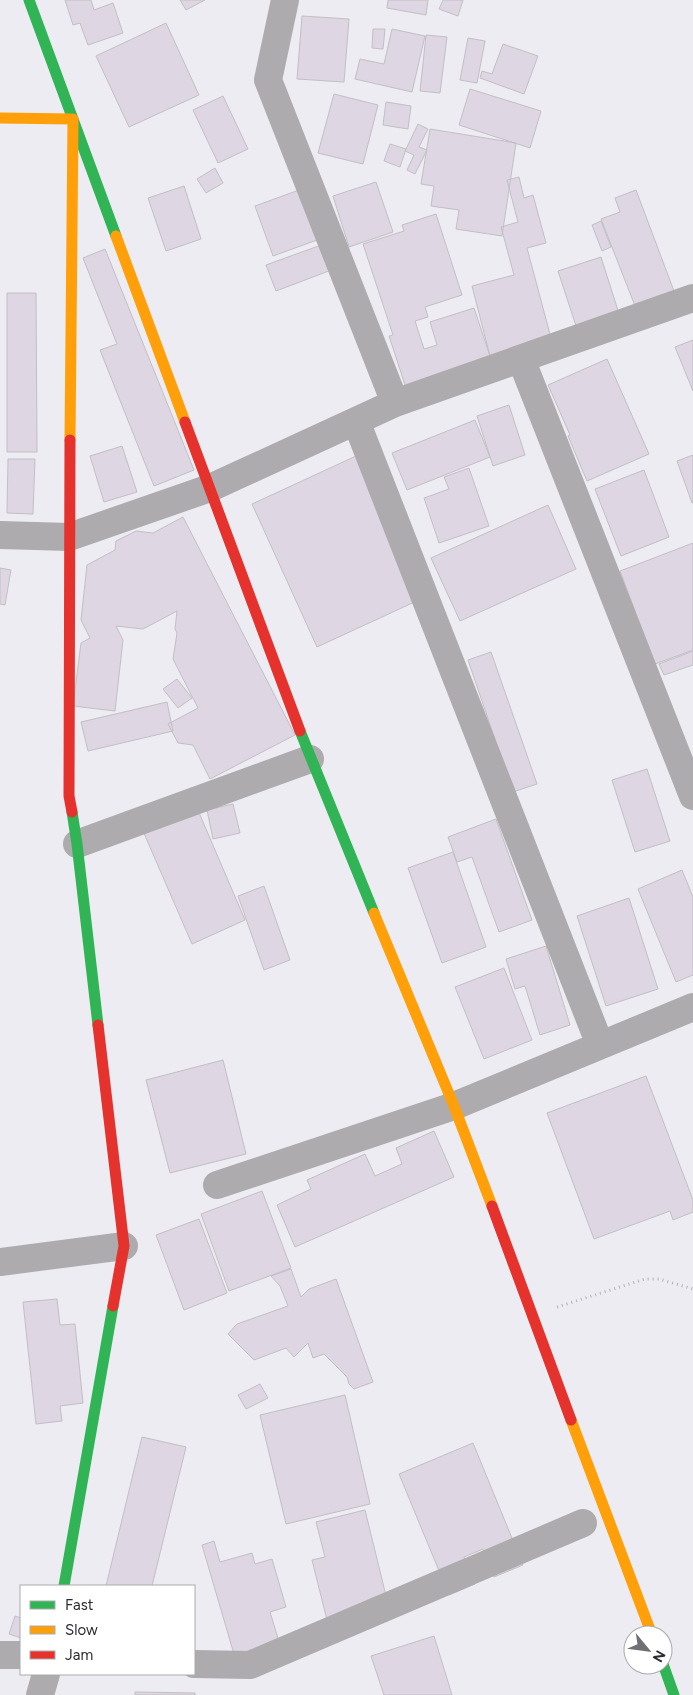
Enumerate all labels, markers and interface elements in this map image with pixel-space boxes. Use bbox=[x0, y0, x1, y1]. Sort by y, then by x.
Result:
legend bbox=[20, 1585, 195, 1675]
text: Fast bbox=[65, 1596, 94, 1614]
text: Slow bbox=[65, 1621, 98, 1639]
north arrow bbox=[623, 1625, 673, 1675]
text: Jam bbox=[65, 1646, 93, 1664]
text: N bbox=[649, 1647, 669, 1665]

